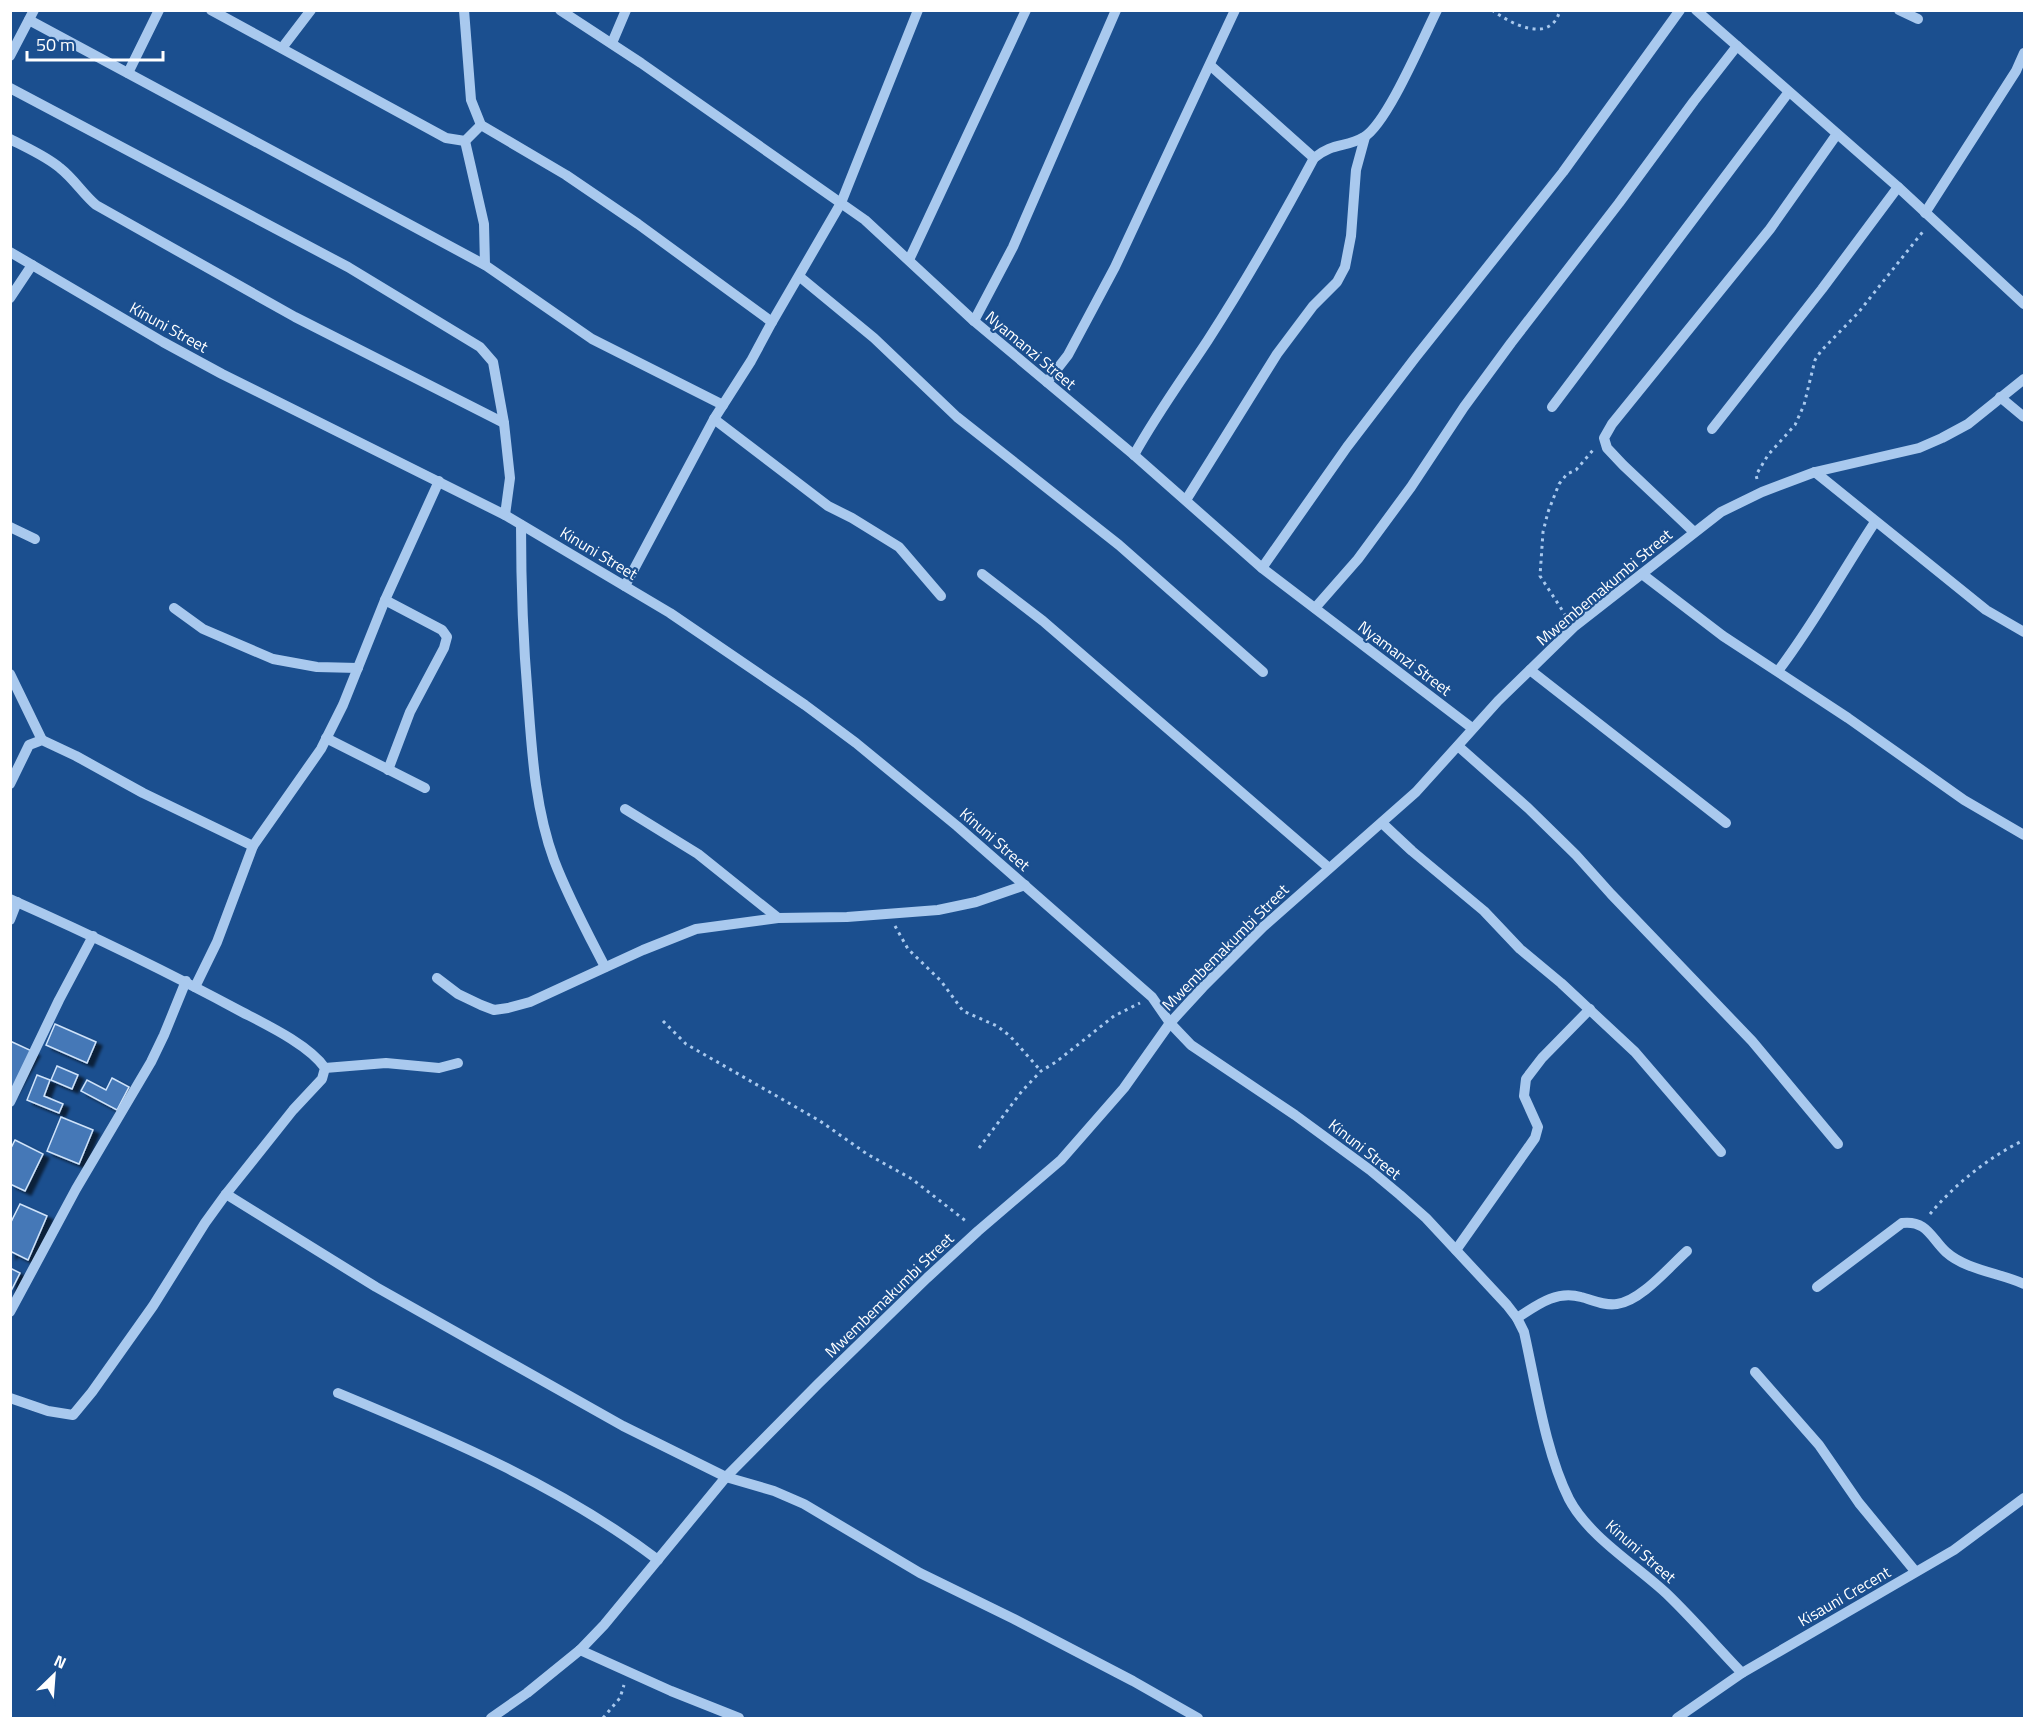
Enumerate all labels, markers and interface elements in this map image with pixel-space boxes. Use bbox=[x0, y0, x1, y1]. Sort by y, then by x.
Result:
scale bar bbox=[27, 24, 164, 62]
text: 50 m bbox=[36, 31, 75, 58]
street label: Kinuni Street bbox=[125, 296, 213, 359]
street label: Nyamanzi Street bbox=[980, 305, 1082, 395]
street label: Kinuni Street bbox=[556, 520, 643, 586]
street label: Mwembemakumbi Street bbox=[1531, 523, 1678, 651]
street label: Nyamanzi Street bbox=[1353, 615, 1457, 702]
street label: Kinuni Street bbox=[954, 802, 1036, 877]
street label: Mwembemakumbi Street bbox=[1156, 878, 1294, 1016]
street label: Kinuni Street bbox=[1324, 1113, 1407, 1185]
street label: Mwembemakumbi Street bbox=[819, 1227, 959, 1363]
street label: Kinuni Street bbox=[1600, 1514, 1682, 1589]
street label: Kisauni Crecent bbox=[1793, 1560, 1895, 1632]
north arrow bbox=[24, 1645, 84, 1705]
text: N bbox=[50, 1648, 70, 1675]

